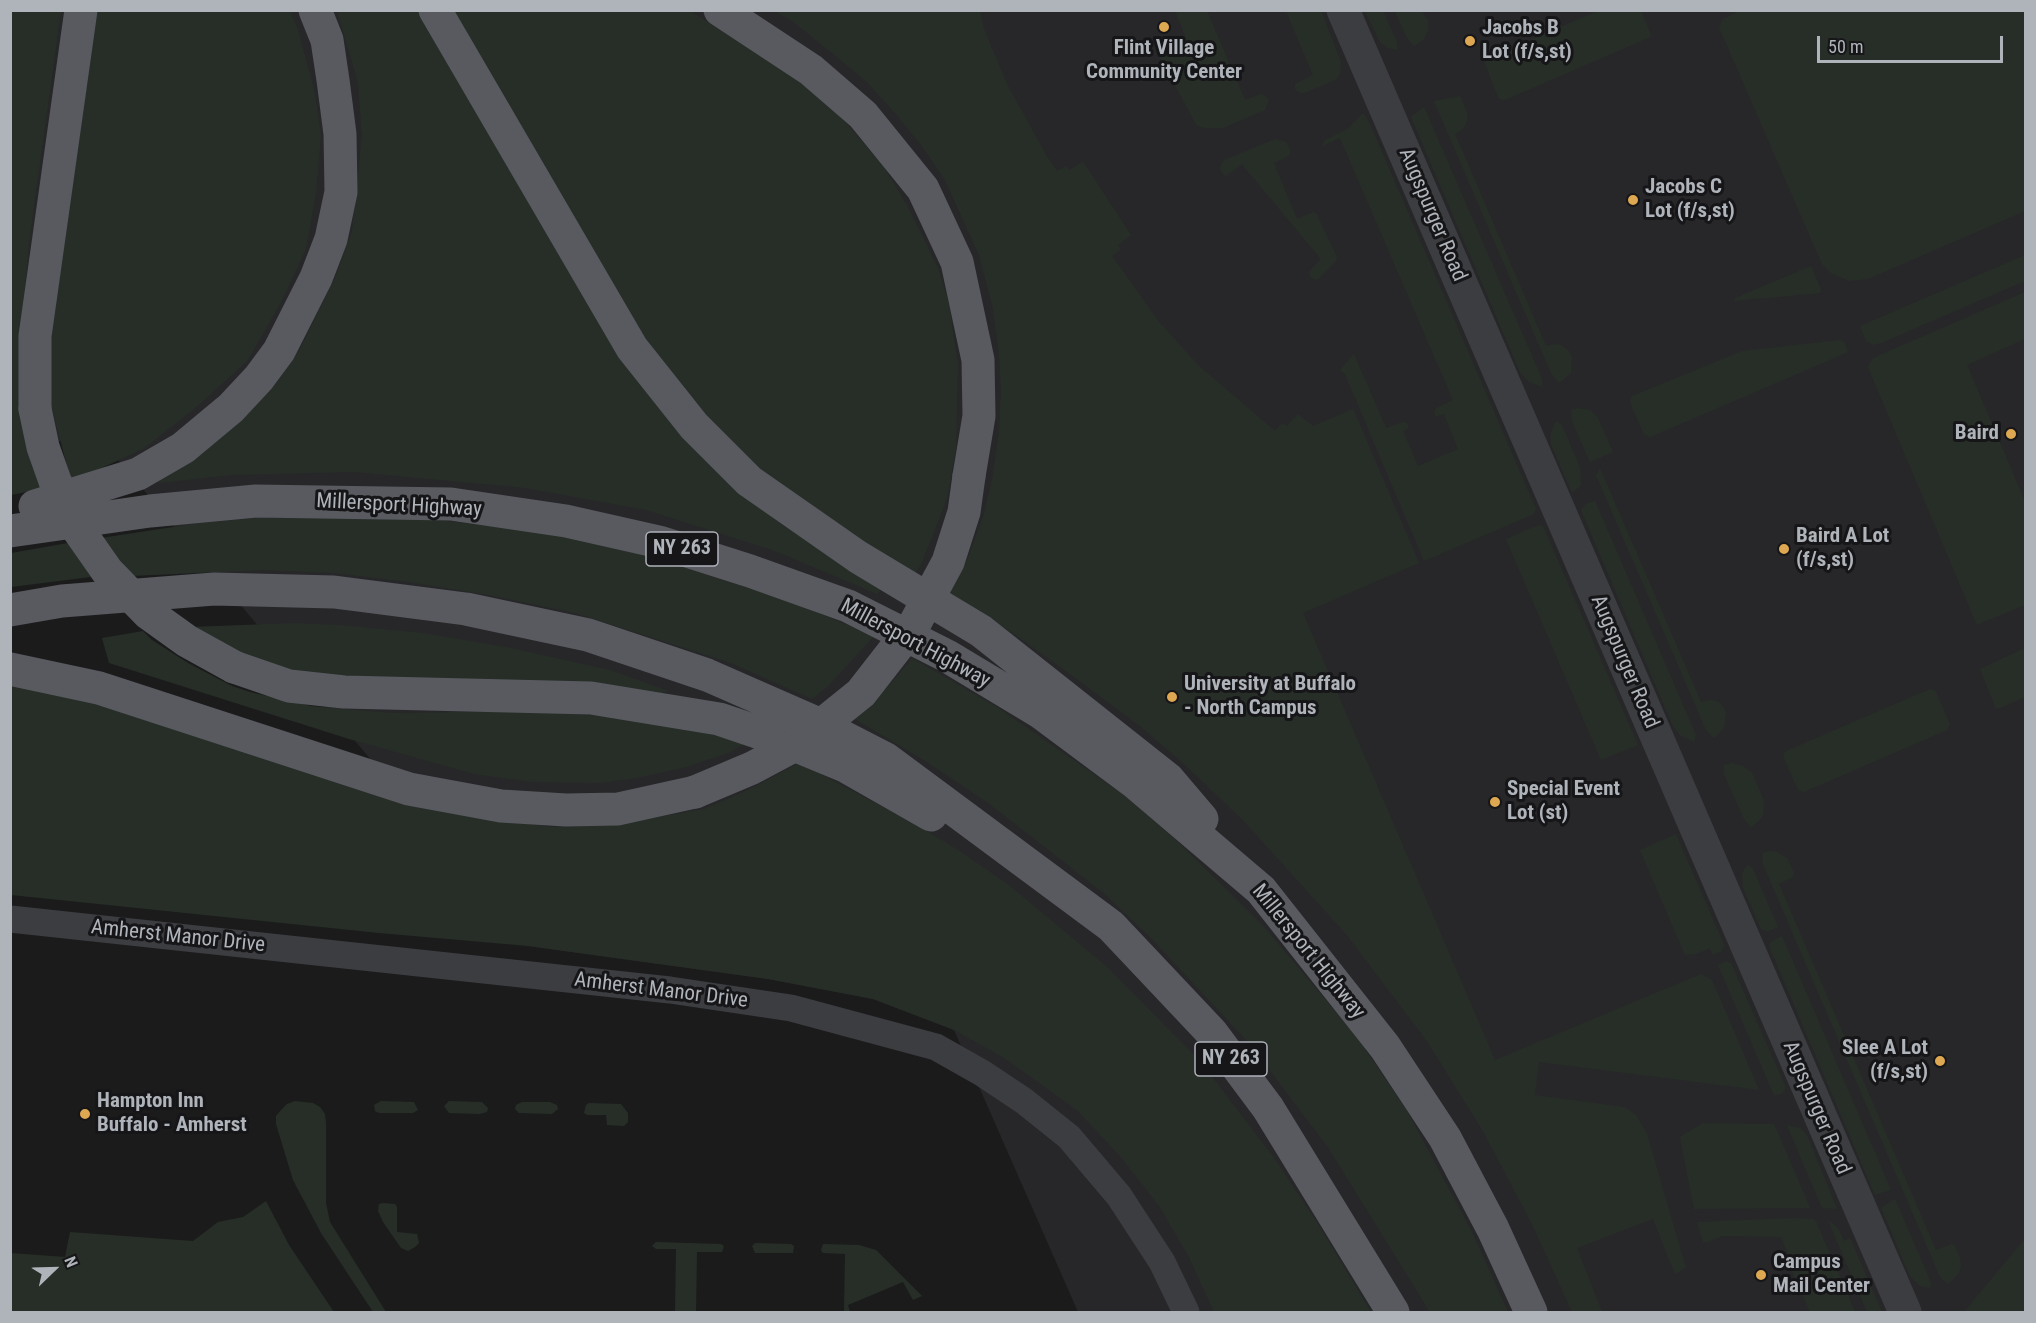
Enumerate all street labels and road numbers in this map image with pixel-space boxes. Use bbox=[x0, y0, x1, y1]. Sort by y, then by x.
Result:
street label: Augspurger Road bbox=[1393, 145, 1471, 285]
street label: Millersport Highway bbox=[316, 489, 482, 523]
road number: NY 263 bbox=[646, 532, 718, 566]
street label: Augspurger Road bbox=[1585, 592, 1663, 732]
street label: Millersport Highway bbox=[836, 594, 994, 694]
street label: Millersport Highway bbox=[1246, 880, 1370, 1024]
street label: Amherst Manor Drive bbox=[90, 915, 266, 959]
street label: Amherst Manor Drive bbox=[573, 968, 749, 1014]
street label: Augspurger Road bbox=[1777, 1038, 1855, 1178]
road number: NY 263 bbox=[1195, 1042, 1267, 1076]

